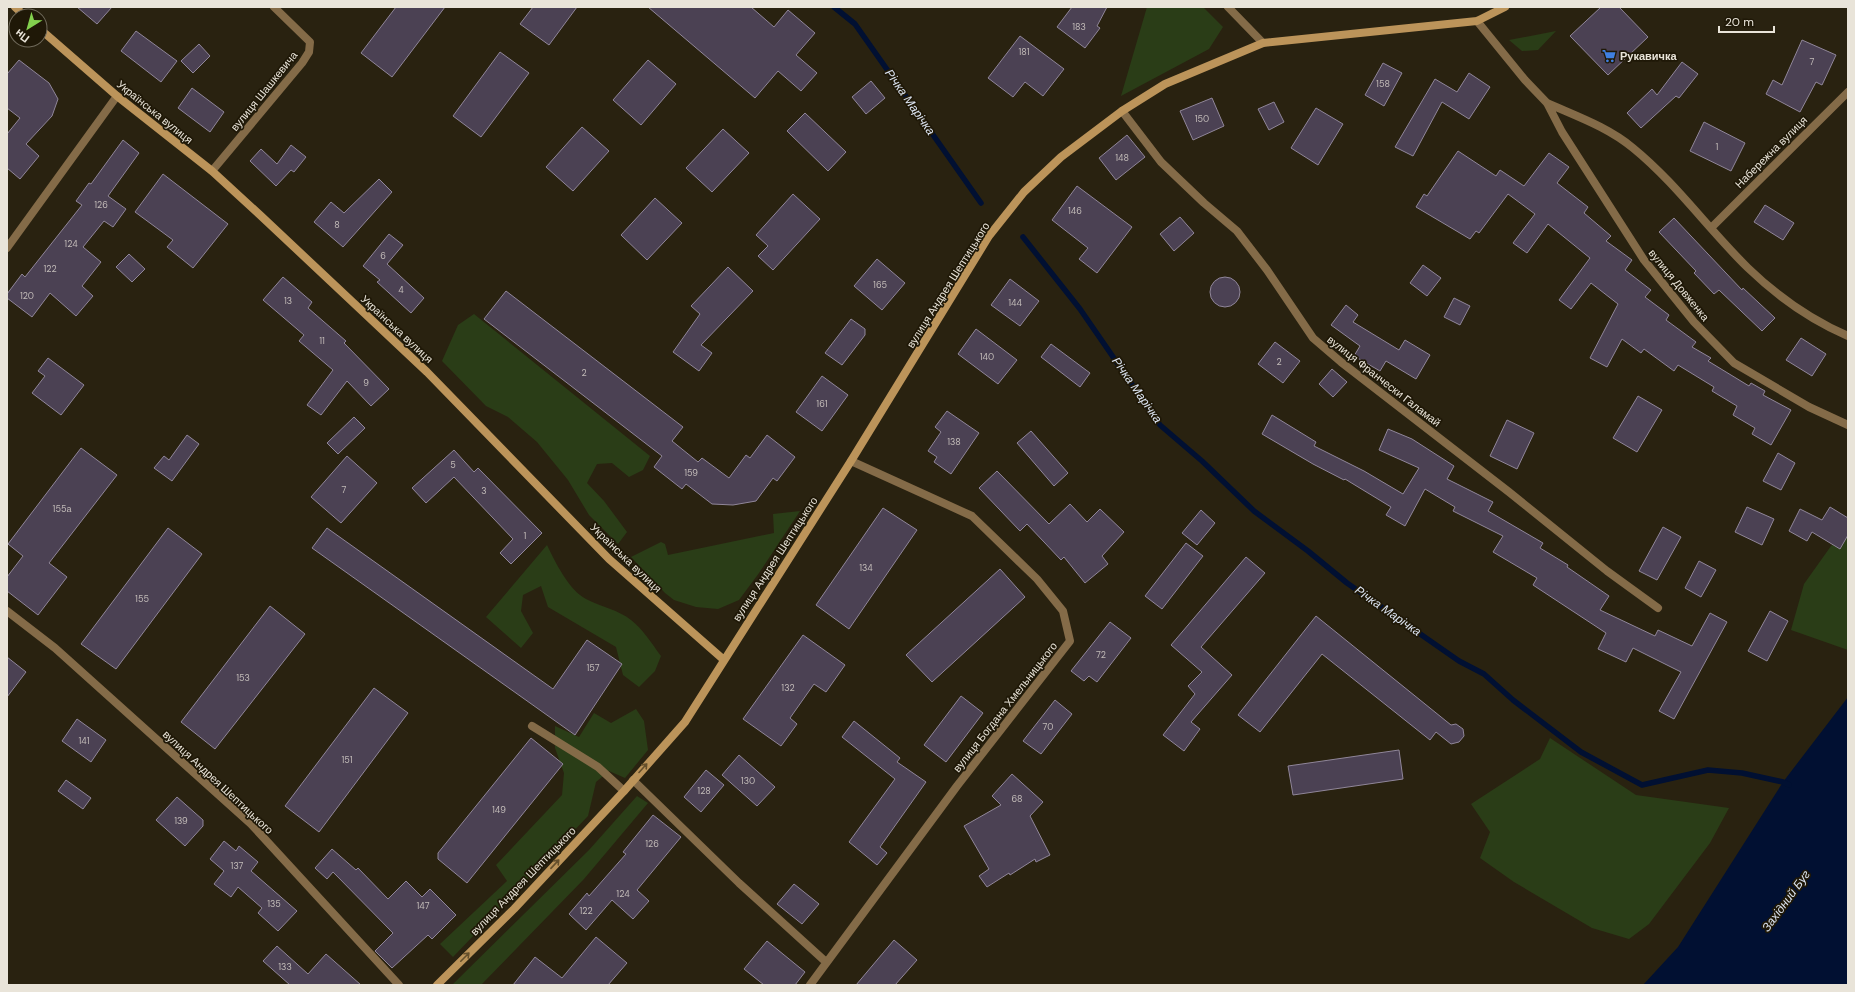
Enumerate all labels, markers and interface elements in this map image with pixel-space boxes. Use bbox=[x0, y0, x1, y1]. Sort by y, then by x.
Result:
north arrow bbox=[8, 8, 48, 48]
scale bar bbox=[1719, 8, 1774, 34]
text: 20 m bbox=[1725, 14, 1754, 30]
house number: 183 bbox=[1072, 21, 1086, 33]
text: Пн bbox=[12, 26, 32, 46]
house number: 181 bbox=[1019, 46, 1030, 58]
street label: вулиця Шашкевича bbox=[228, 48, 301, 134]
supermarket icon: Рукавичка bbox=[1601, 48, 1617, 64]
place label: Рукавичка bbox=[1620, 49, 1677, 63]
house number: 7 bbox=[1810, 56, 1815, 68]
water label: Річка Марічка bbox=[881, 66, 939, 139]
street label: Українська вулиця bbox=[114, 77, 196, 147]
house number: 158 bbox=[1376, 78, 1390, 90]
house number: 150 bbox=[1195, 113, 1209, 125]
street label: Набережна вулиця bbox=[1732, 113, 1810, 191]
house number: 1 bbox=[1716, 141, 1719, 153]
house number: 148 bbox=[1115, 152, 1129, 164]
house number: 126 bbox=[94, 199, 108, 211]
house number: 146 bbox=[1068, 205, 1082, 217]
house number: 8 bbox=[334, 219, 340, 231]
street label: вулиця Андрея Шептицького bbox=[903, 219, 993, 351]
house number: 124 bbox=[64, 238, 78, 250]
street label: вулиця Довженка bbox=[1646, 246, 1713, 325]
house number: 6 bbox=[380, 250, 386, 262]
house number: 122 bbox=[43, 263, 57, 275]
house number: 165 bbox=[873, 279, 887, 291]
house number: 4 bbox=[398, 284, 404, 296]
house number: 120 bbox=[20, 290, 34, 302]
street label: Українська вулиця bbox=[358, 292, 436, 366]
house number: 13 bbox=[284, 295, 292, 307]
house number: 144 bbox=[1008, 297, 1022, 309]
street label: вулиця Франчески Галамай bbox=[1324, 332, 1444, 430]
house number: 11 bbox=[319, 335, 325, 347]
house number: 140 bbox=[980, 351, 994, 363]
water label: Річка Марічка bbox=[1108, 354, 1166, 427]
house number: 2 bbox=[1276, 356, 1282, 368]
house number: 2 bbox=[581, 367, 587, 379]
house number: 9 bbox=[363, 377, 369, 389]
house number: 161 bbox=[816, 398, 828, 410]
house number: 138 bbox=[947, 436, 961, 448]
house number: 5 bbox=[450, 459, 456, 471]
house number: 159 bbox=[684, 467, 698, 479]
house number: 7 bbox=[342, 484, 347, 496]
house number: 3 bbox=[481, 485, 487, 497]
street label: вулиця Андрея Шептицького bbox=[729, 494, 821, 624]
house number: 155а bbox=[53, 503, 71, 515]
street label: Українська вулиця bbox=[587, 520, 665, 596]
house number: 1 bbox=[524, 530, 527, 542]
house number: 134 bbox=[859, 562, 873, 574]
water label: Річка Марічка bbox=[1352, 582, 1425, 640]
house number: 155 bbox=[135, 593, 149, 605]
street label: вулиця Богдана Хмельницького bbox=[950, 639, 1060, 775]
house number: 72 bbox=[1096, 649, 1106, 661]
house number: 157 bbox=[587, 662, 600, 674]
house number: 153 bbox=[236, 672, 250, 684]
house number: 132 bbox=[781, 682, 795, 694]
house number: 70 bbox=[1043, 721, 1053, 733]
street label: вулиця Андрея Шептицького bbox=[160, 727, 276, 837]
house number: 141 bbox=[78, 735, 90, 747]
house number: 151 bbox=[341, 754, 353, 766]
one-way arrow bbox=[638, 764, 647, 774]
house number: 130 bbox=[741, 775, 755, 787]
house number: 128 bbox=[697, 785, 711, 797]
house number: 68 bbox=[1011, 793, 1023, 805]
house number: 149 bbox=[492, 804, 506, 816]
house number: 139 bbox=[174, 815, 188, 827]
street label: вулиця Андрея Шептицького bbox=[467, 824, 579, 938]
house number: 126 bbox=[645, 838, 659, 850]
one-way arrow bbox=[551, 859, 560, 869]
house number: 137 bbox=[231, 860, 244, 872]
water label: Західний Буг bbox=[1758, 867, 1814, 935]
house number: 124 bbox=[616, 888, 630, 900]
house number: 135 bbox=[267, 898, 281, 910]
house number: 147 bbox=[416, 900, 430, 912]
house number: 122 bbox=[579, 905, 593, 917]
one-way arrow bbox=[460, 953, 470, 962]
house number: 133 bbox=[278, 961, 292, 973]

